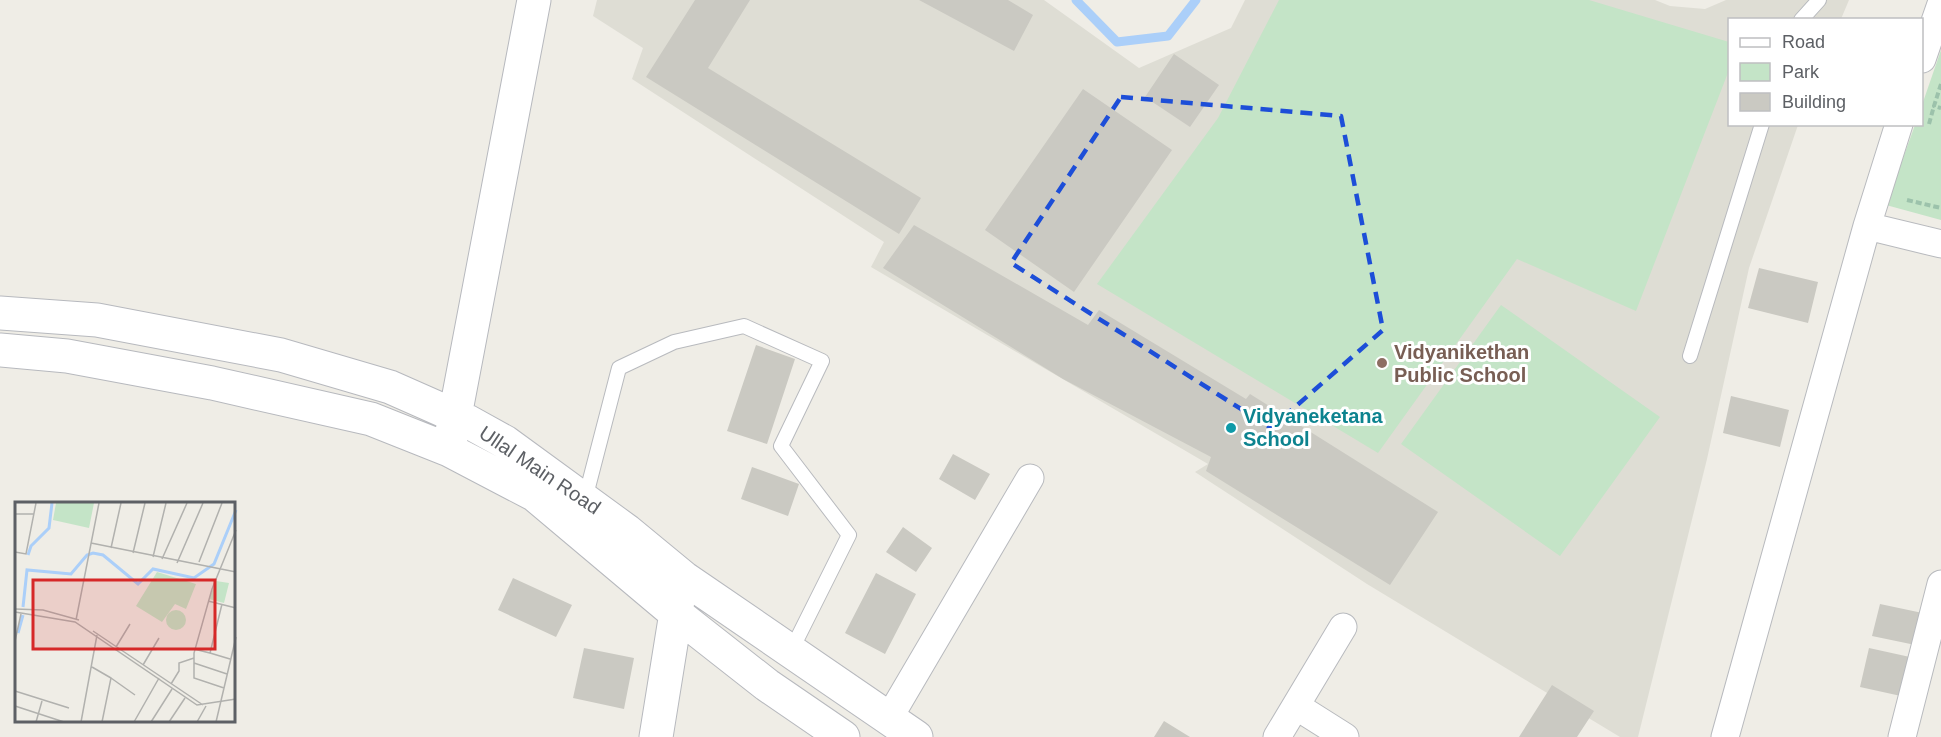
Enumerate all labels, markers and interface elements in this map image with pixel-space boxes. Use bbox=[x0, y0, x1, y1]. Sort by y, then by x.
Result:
legend bbox=[1728, 18, 1923, 126]
text: Road bbox=[1782, 32, 1825, 52]
text: Park bbox=[1782, 62, 1820, 82]
text: Building bbox=[1782, 92, 1846, 112]
place label: Vidyanikethan Public School bbox=[1394, 341, 1529, 386]
marker: Vidyanikethan Public School bbox=[1375, 356, 1389, 370]
place label: Vidyaneketana School bbox=[1243, 405, 1384, 450]
street label: Ullal Main Road bbox=[475, 421, 605, 519]
marker: Vidyaneketana School bbox=[1224, 421, 1238, 435]
inset map bbox=[15, 502, 236, 722]

